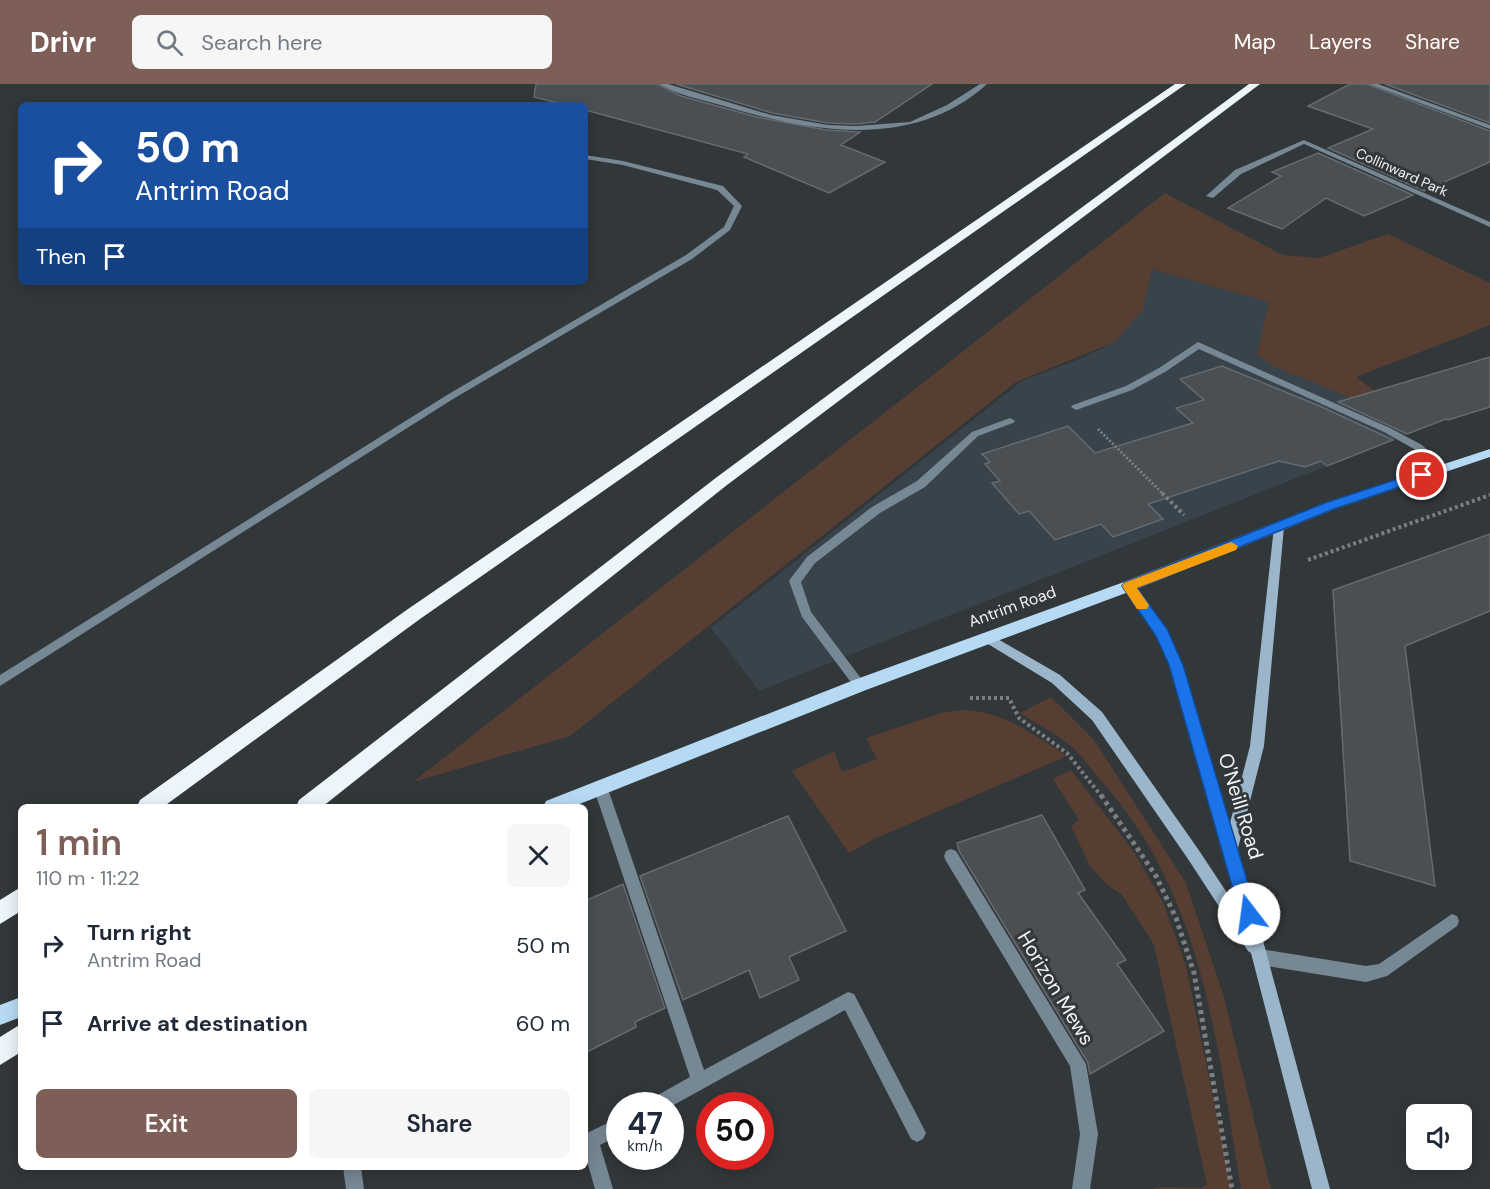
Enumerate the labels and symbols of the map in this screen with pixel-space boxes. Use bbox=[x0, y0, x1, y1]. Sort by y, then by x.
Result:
street label: Collinward Park bbox=[1353, 144, 1451, 200]
pin bbox=[1396, 449, 1447, 500]
street label: Antrim Road bbox=[966, 581, 1059, 632]
street label: O'Neill Road bbox=[1213, 750, 1269, 862]
position arrow bbox=[1217, 882, 1281, 946]
street label: Horizon Mews bbox=[1012, 926, 1100, 1050]
speed limit sign: 50 bbox=[696, 1092, 774, 1170]

